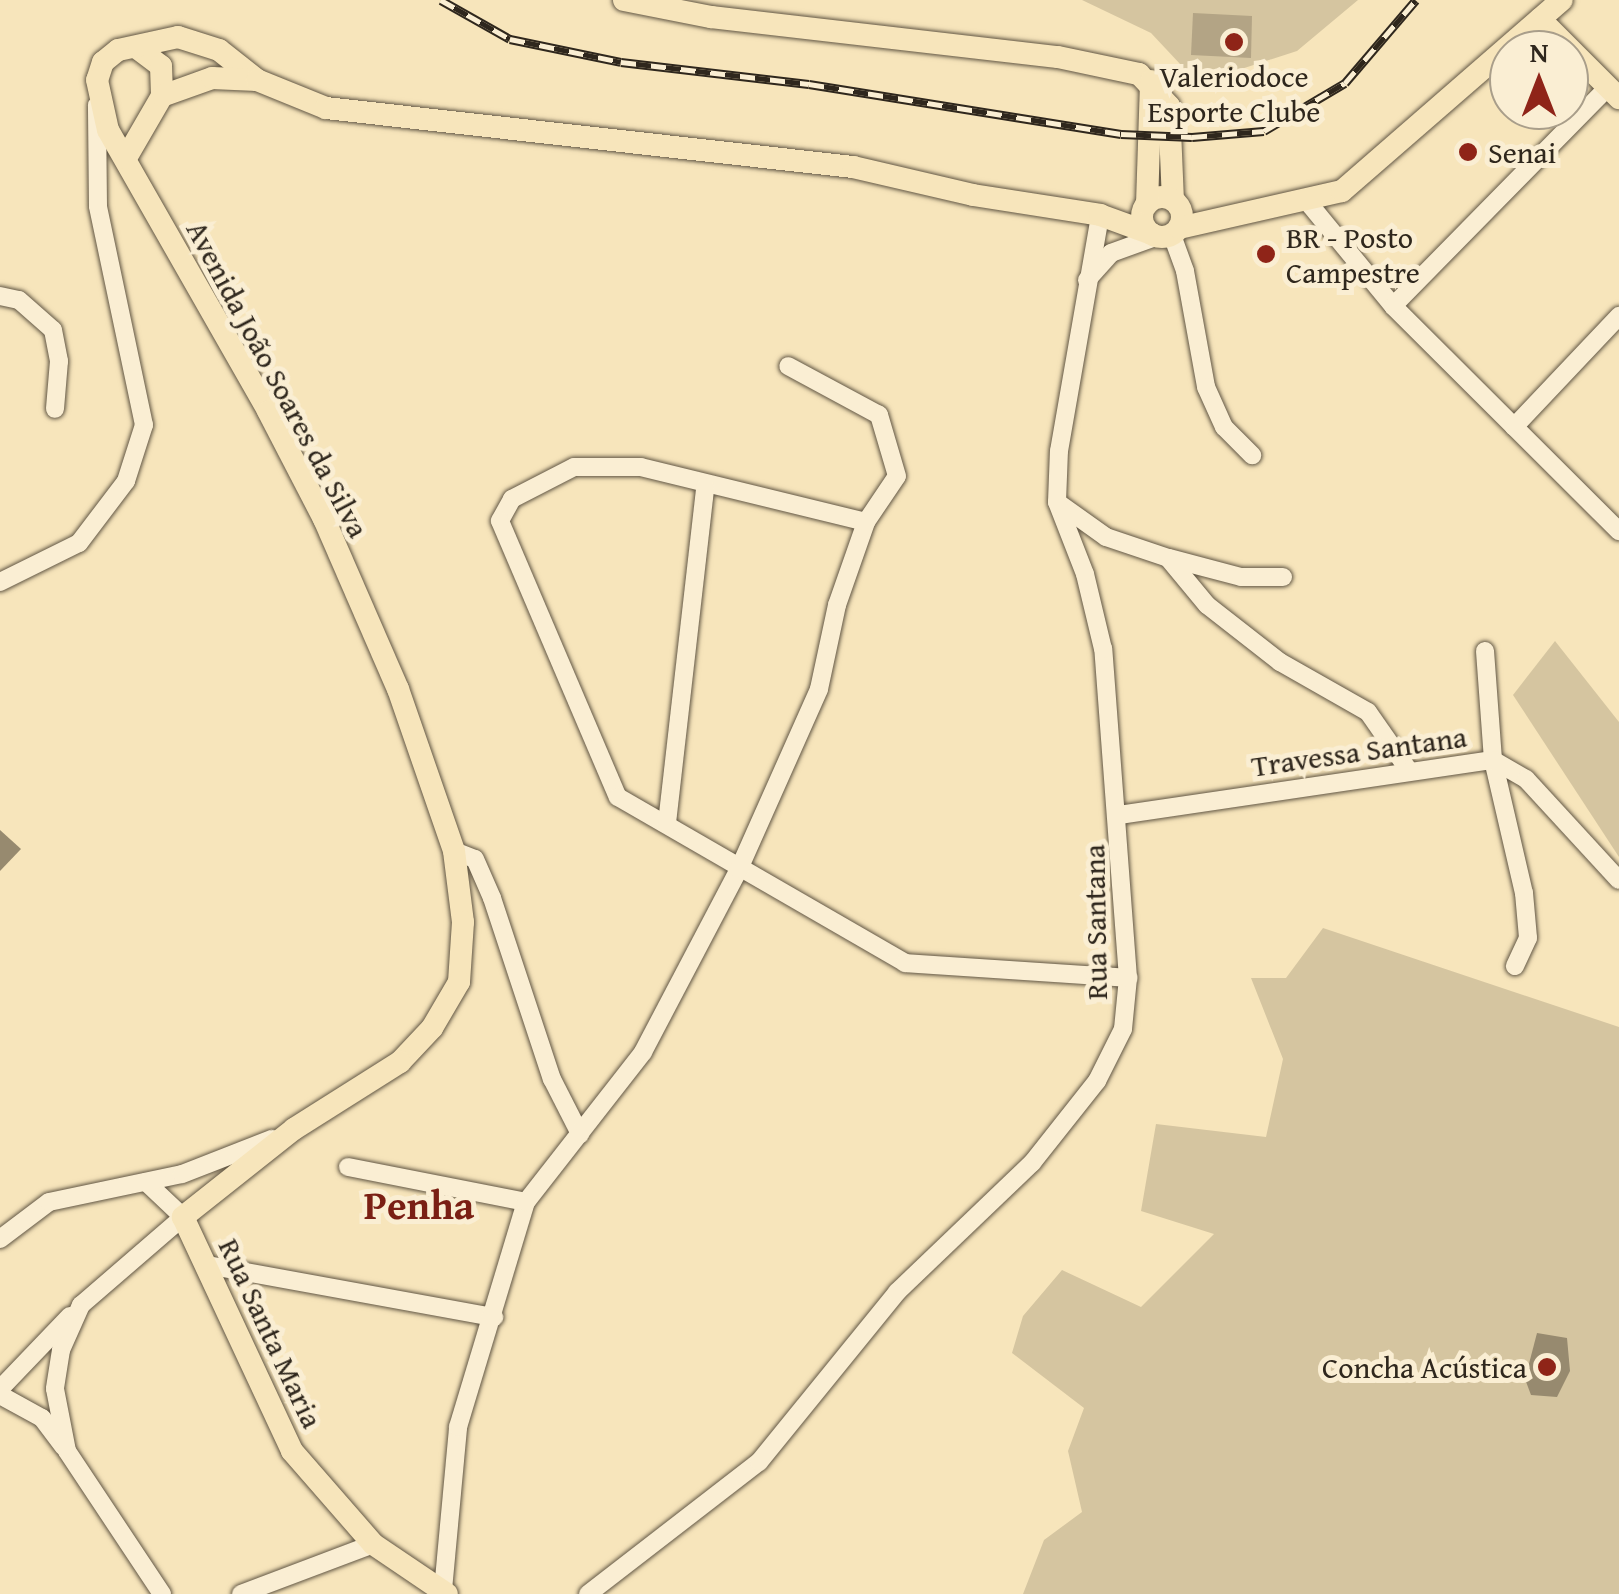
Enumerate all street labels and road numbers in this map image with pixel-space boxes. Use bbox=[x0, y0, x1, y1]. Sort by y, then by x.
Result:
street label: Avenida João Soares da Silva bbox=[179, 215, 377, 543]
street label: Travessa Santana bbox=[1249, 718, 1469, 784]
street label: Rua Santana bbox=[1076, 844, 1114, 1000]
street label: Rua Santa Maria bbox=[211, 1232, 331, 1434]

